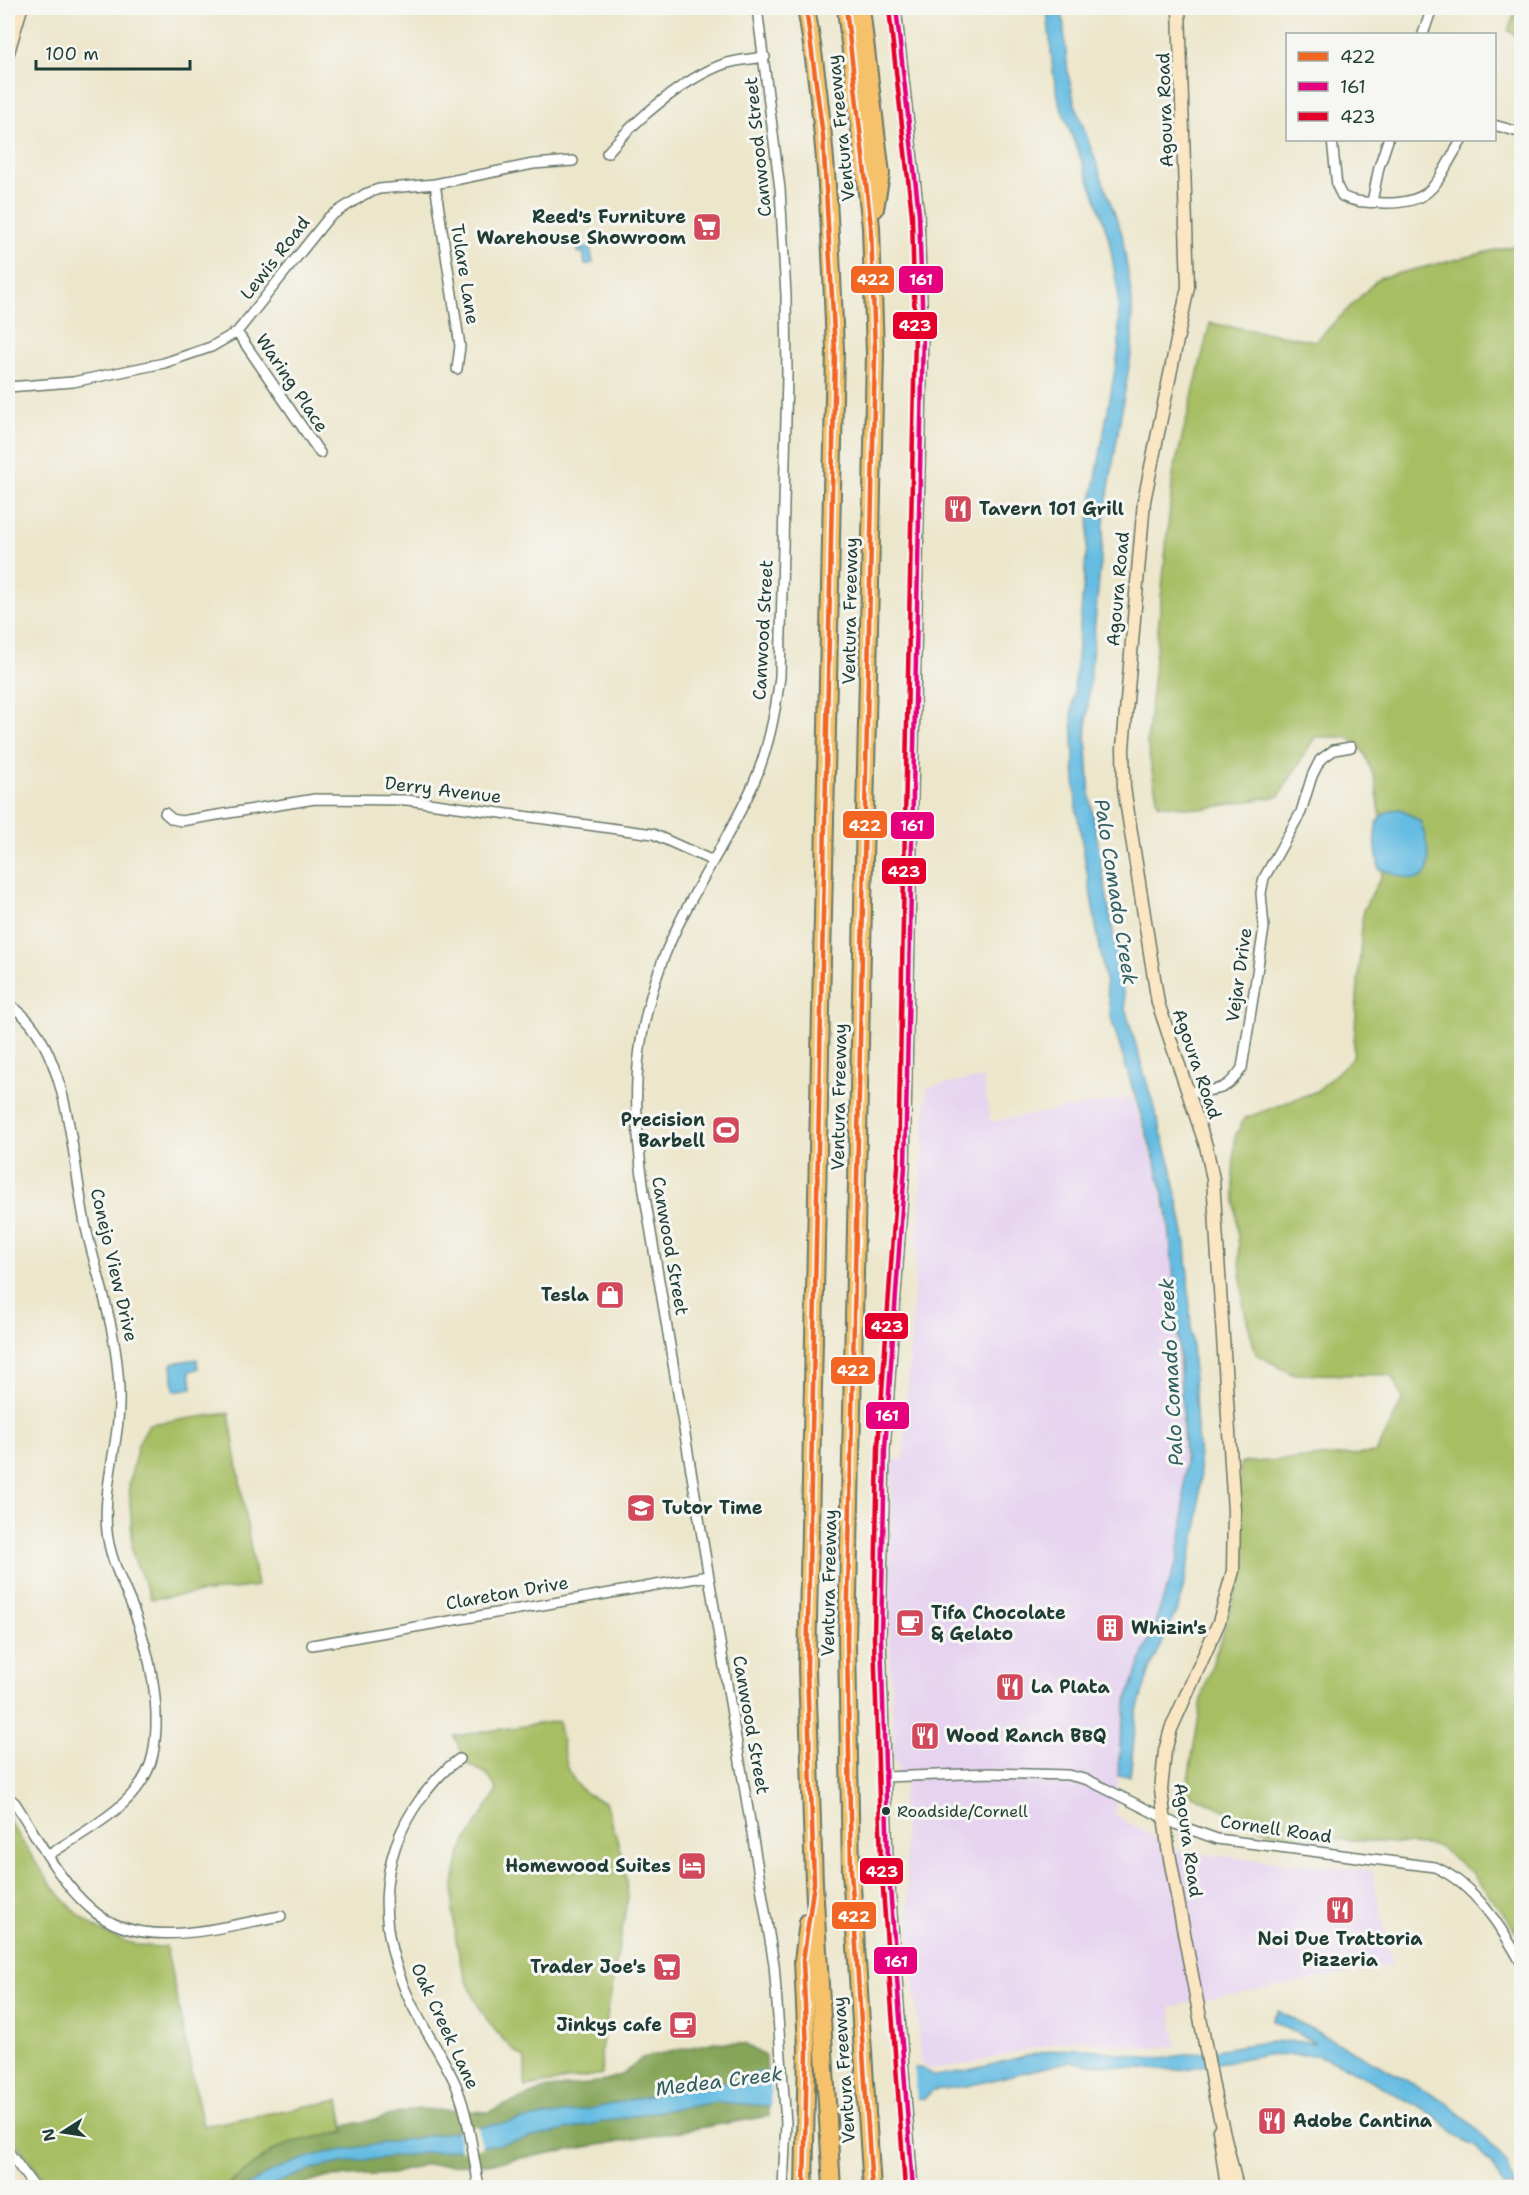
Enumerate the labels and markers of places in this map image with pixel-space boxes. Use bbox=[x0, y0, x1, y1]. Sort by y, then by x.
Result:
place label: Reed's Furniture Warehouse Showroom bbox=[477, 205, 687, 250]
supermarket icon: Reed's Furniture Warehouse Showroom bbox=[691, 211, 723, 243]
restaurant icon: Tavern 101 Grill bbox=[942, 493, 974, 525]
place label: Tavern 101 Grill bbox=[979, 497, 1124, 521]
place label: Precision Barbell bbox=[621, 1108, 705, 1153]
sports icon: Precision Barbell bbox=[710, 1114, 742, 1146]
shop icon: Tesla bbox=[594, 1279, 626, 1311]
place label: Tesla bbox=[541, 1283, 590, 1307]
school or university icon: Tutor Time bbox=[625, 1492, 657, 1524]
place label: Tutor Time bbox=[662, 1496, 763, 1520]
place label: Tifa Chocolate & Gelato bbox=[931, 1601, 1066, 1646]
cafe icon: Tifa Chocolate & Gelato bbox=[894, 1607, 926, 1639]
building icon: Whizin's bbox=[1094, 1612, 1126, 1644]
place label: Whizin's bbox=[1131, 1616, 1207, 1640]
restaurant icon: La Plata bbox=[994, 1671, 1026, 1703]
place label: La Plata bbox=[1031, 1675, 1110, 1699]
restaurant icon: Wood Ranch BBQ bbox=[909, 1720, 941, 1752]
place label: Wood Ranch BBQ bbox=[946, 1724, 1107, 1748]
place label: Roadside/Cornell bbox=[897, 1801, 1028, 1822]
marker: Roadside/Cornell bbox=[880, 1805, 892, 1817]
hotel icon: Homewood Suites bbox=[676, 1850, 708, 1882]
place label: Homewood Suites bbox=[505, 1854, 671, 1878]
restaurant icon: Noi Due Trattoria Pizzeria bbox=[1324, 1894, 1356, 1926]
place label: Noi Due Trattoria Pizzeria bbox=[1257, 1927, 1423, 1972]
supermarket icon: Trader Joe's bbox=[651, 1951, 683, 1983]
place label: Trader Joe's bbox=[530, 1955, 646, 1979]
cafe icon: Jinkys cafe bbox=[667, 2009, 699, 2041]
place label: Jinkys cafe bbox=[556, 2013, 662, 2037]
restaurant icon: Adobe Cantina bbox=[1256, 2105, 1288, 2137]
place label: Adobe Cantina bbox=[1293, 2109, 1433, 2133]

